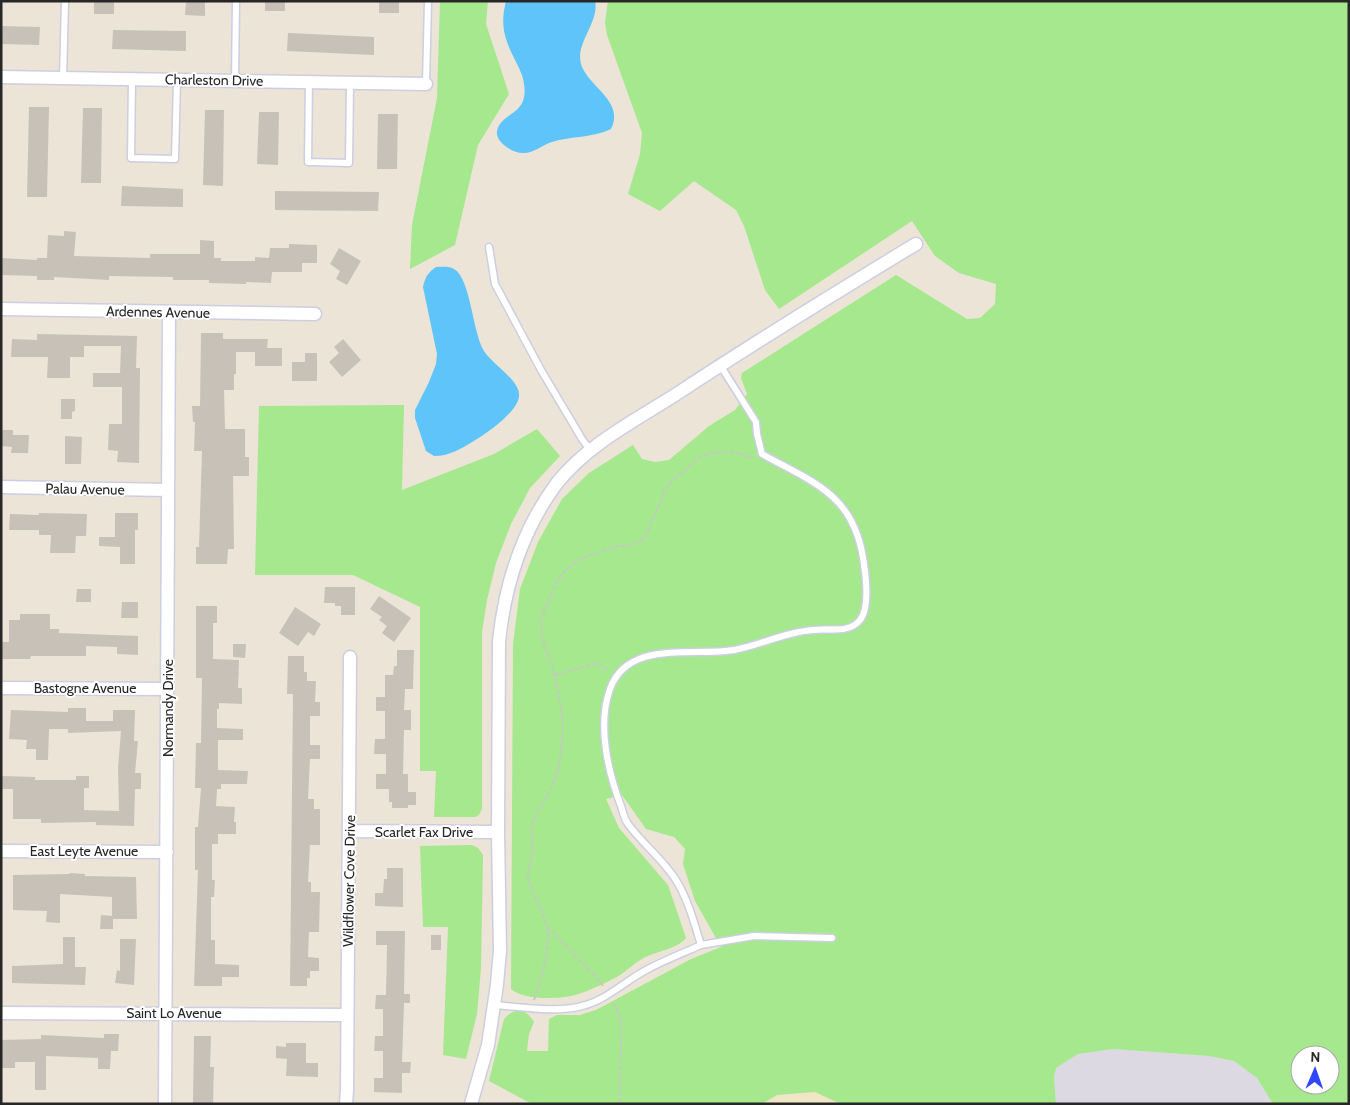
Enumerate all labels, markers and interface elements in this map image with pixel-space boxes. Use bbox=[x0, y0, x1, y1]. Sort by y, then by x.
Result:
street label: Charleston Drive bbox=[165, 70, 263, 90]
street label: Ardennes Avenue bbox=[106, 302, 210, 322]
street label: Palau Avenue bbox=[45, 479, 125, 499]
street label: Normandy Drive bbox=[159, 659, 177, 757]
street label: Bastogne Avenue bbox=[34, 679, 136, 697]
street label: Wildflower Cove Drive bbox=[339, 815, 359, 947]
street label: Scarlet Fax Drive bbox=[375, 823, 473, 841]
street label: East Leyte Avenue bbox=[30, 842, 138, 860]
street label: Saint Lo Avenue bbox=[126, 1004, 222, 1022]
north arrow bbox=[1290, 1045, 1340, 1095]
text: N bbox=[1310, 1048, 1321, 1066]

